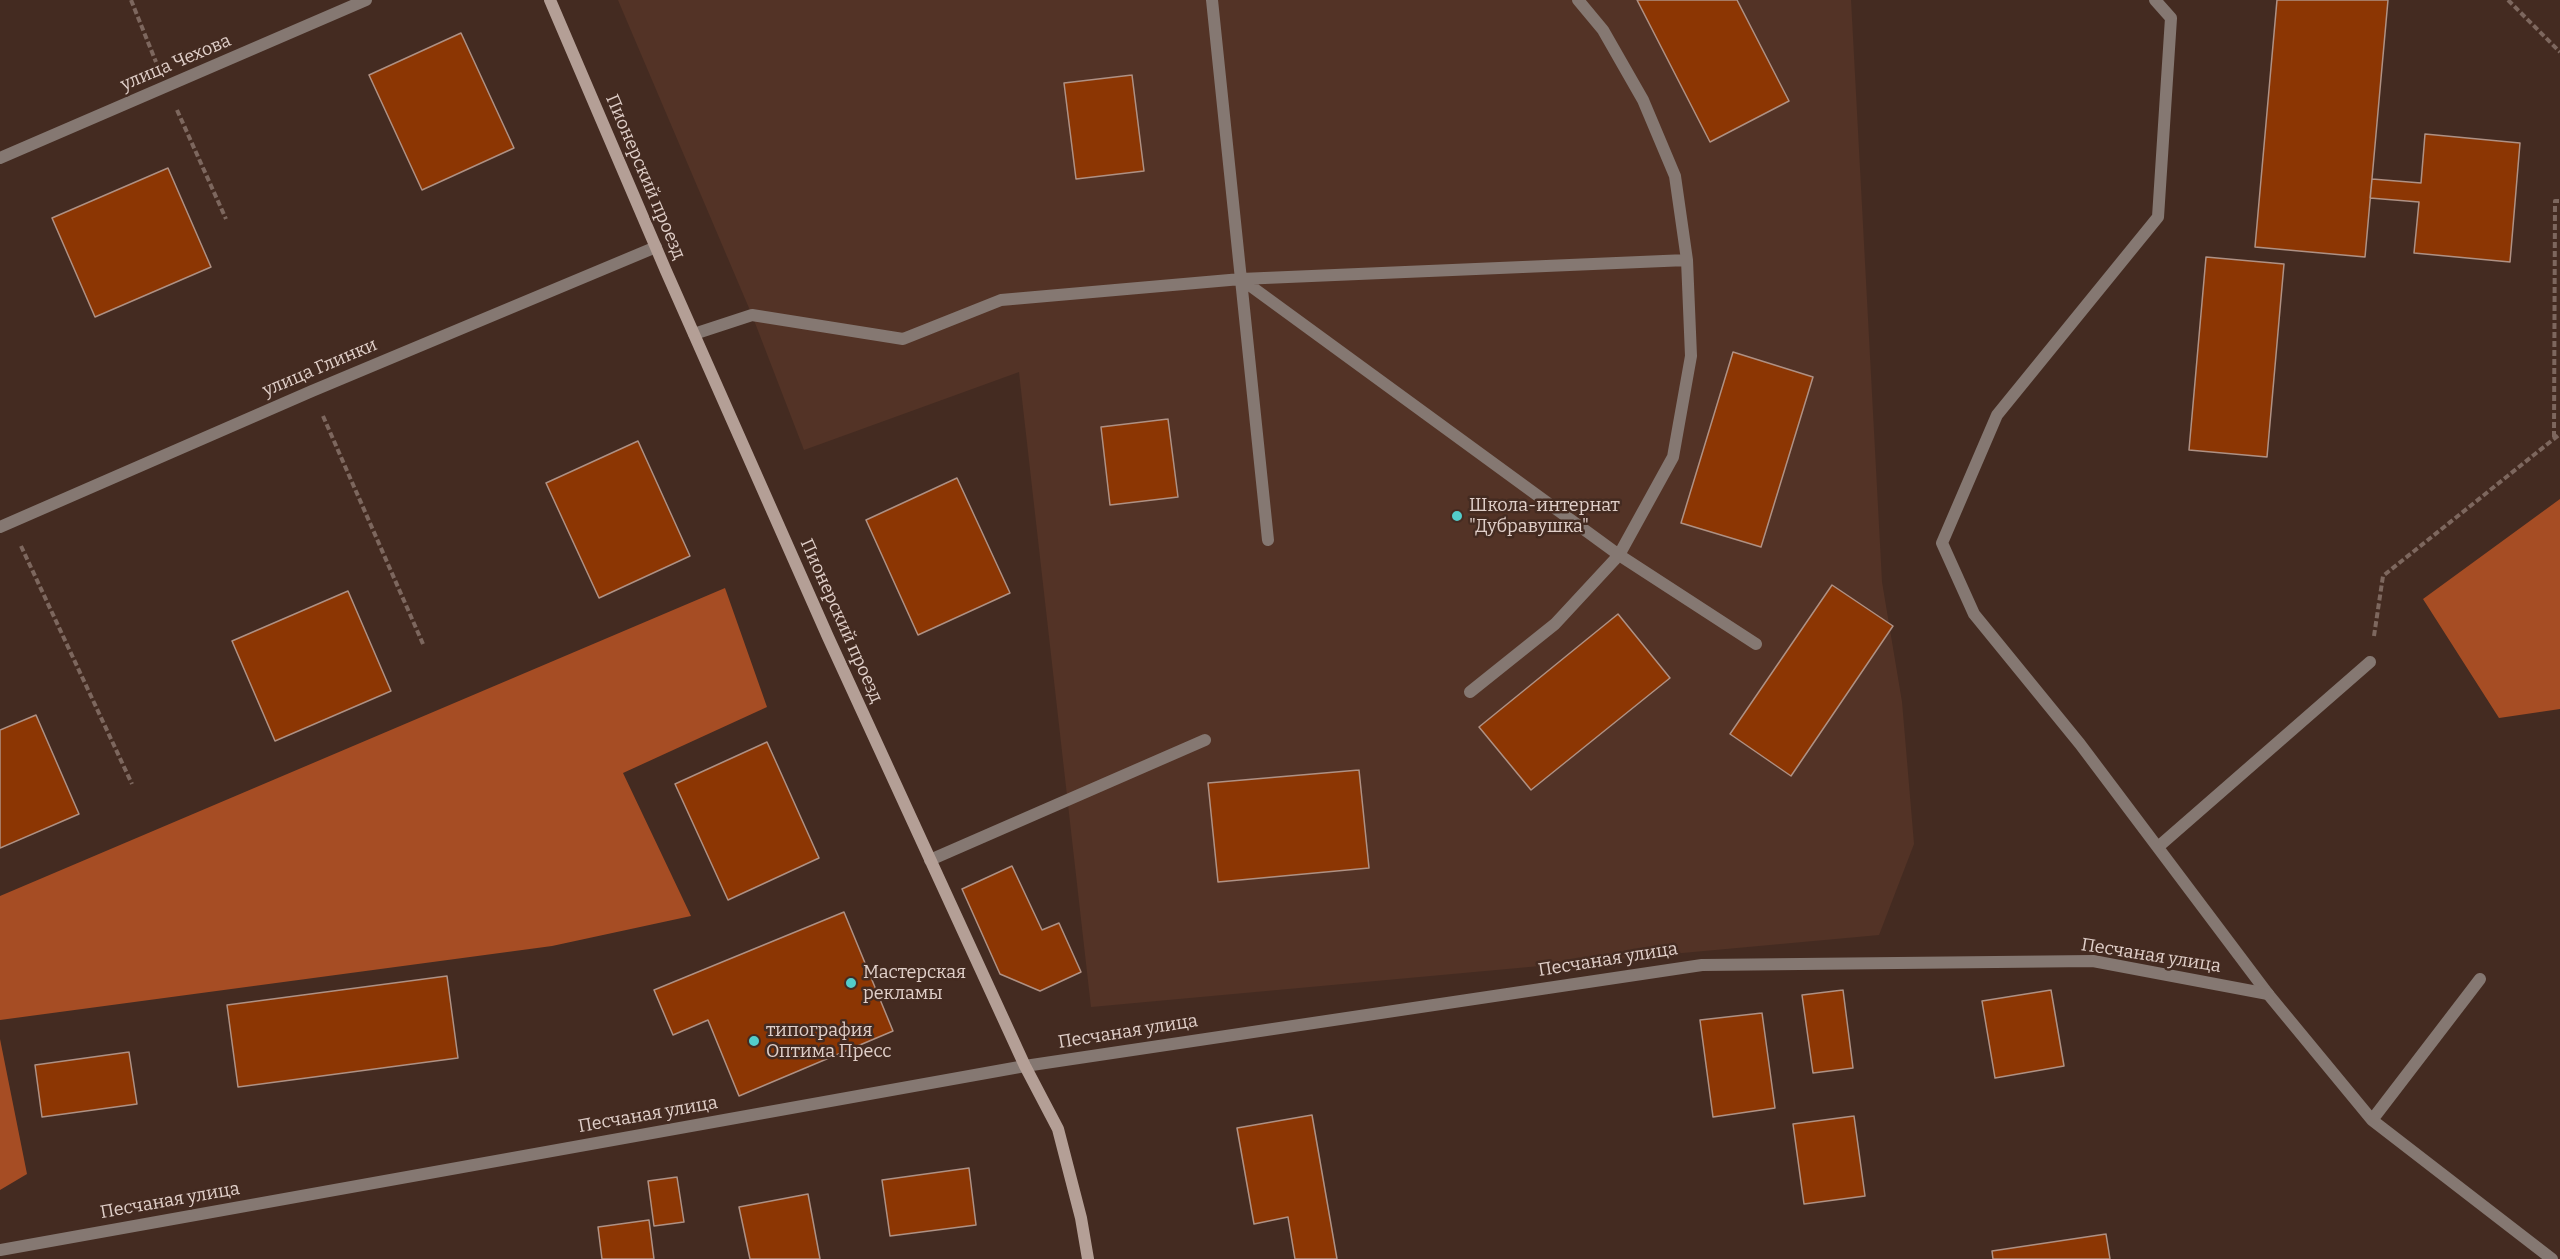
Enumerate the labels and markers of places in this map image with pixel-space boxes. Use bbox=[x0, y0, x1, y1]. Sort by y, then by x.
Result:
place label: Школа-интернат "Дубравушка" bbox=[1469, 495, 1620, 538]
marker: Школа-интернат "Дубравушка" bbox=[1450, 509, 1464, 523]
place label: Мастерская рекламы bbox=[863, 962, 966, 1004]
marker: Мастерская рекламы bbox=[844, 976, 858, 990]
place label: типография Оптима Пресс bbox=[766, 1020, 892, 1062]
marker: типография Оптима Пресс bbox=[747, 1034, 761, 1048]

